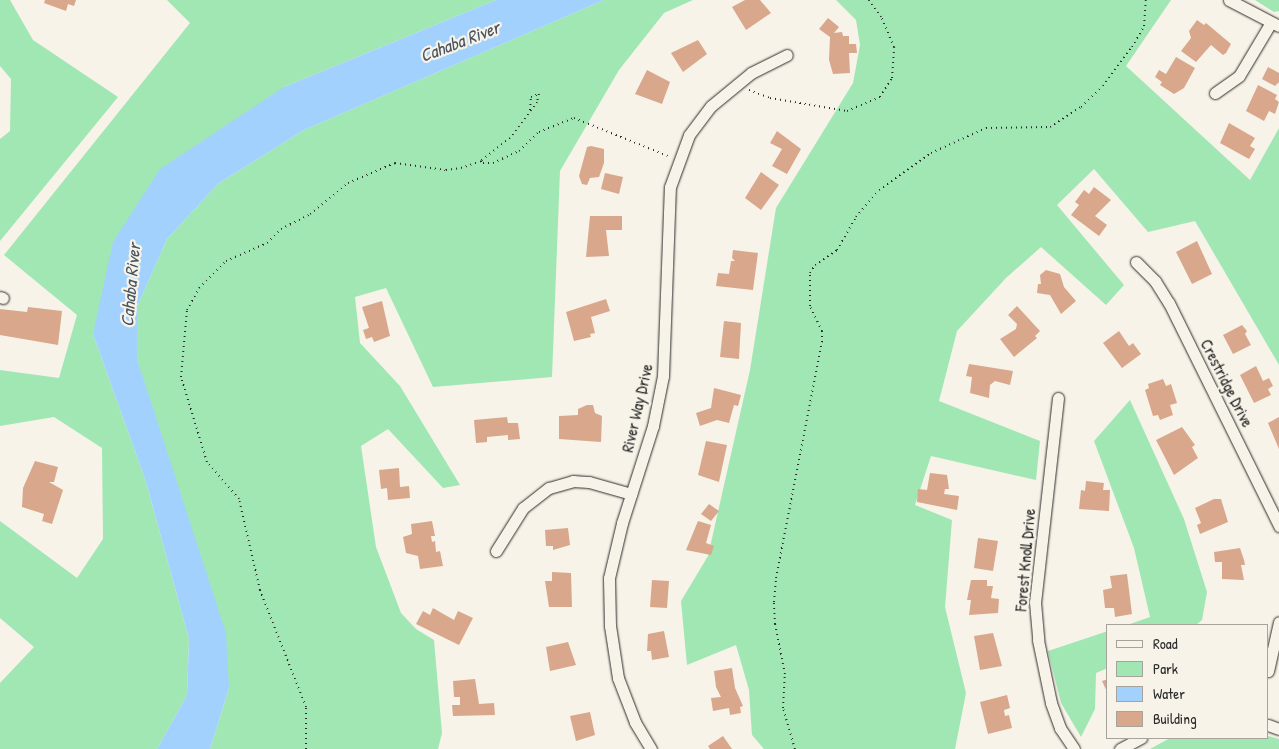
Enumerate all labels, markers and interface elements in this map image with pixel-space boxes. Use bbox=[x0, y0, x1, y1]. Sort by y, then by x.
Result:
water label: Cahaba River bbox=[417, 17, 503, 67]
water label: Cahaba River bbox=[117, 242, 145, 328]
street label: Crestridge Drive bbox=[1197, 336, 1257, 430]
street label: River Way Drive bbox=[618, 362, 656, 454]
street label: Forest Knoll Drive bbox=[1011, 508, 1039, 612]
legend bbox=[1106, 624, 1269, 739]
text: Road bbox=[1153, 633, 1178, 654]
text: Park bbox=[1153, 658, 1178, 679]
text: Water bbox=[1153, 683, 1185, 704]
text: Building bbox=[1153, 708, 1197, 729]

